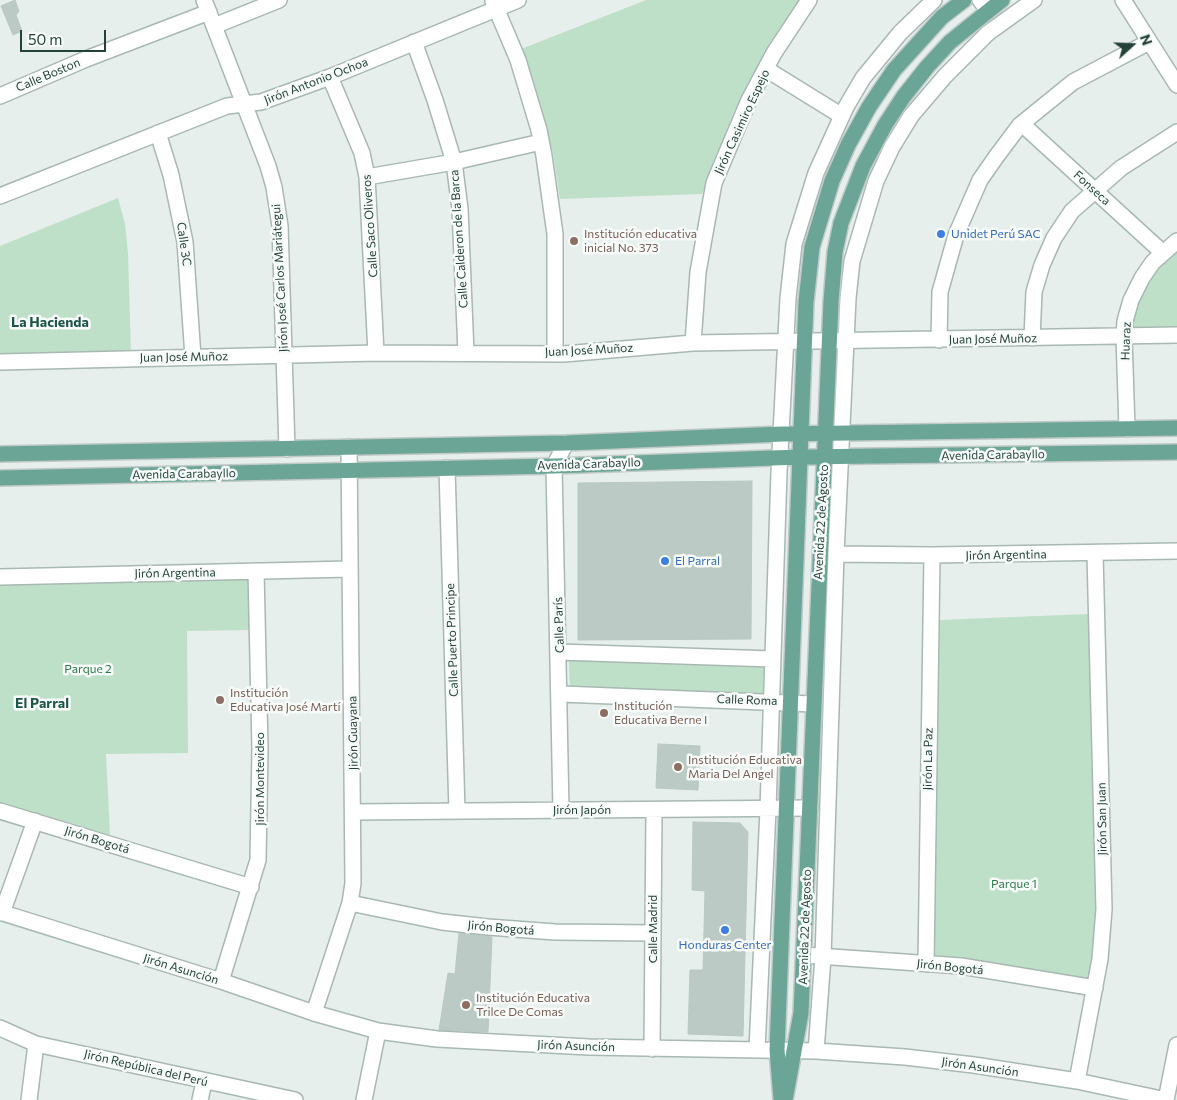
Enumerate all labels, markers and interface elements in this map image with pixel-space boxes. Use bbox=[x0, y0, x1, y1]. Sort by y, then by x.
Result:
scale bar bbox=[22, 20, 109, 52]
north arrow bbox=[1107, 20, 1157, 70]
text: 50 m bbox=[28, 30, 62, 48]
text: N bbox=[1137, 32, 1156, 48]
street label: Calle Boston bbox=[14, 55, 82, 95]
street label: Jirón Antonio Ochoa bbox=[262, 55, 370, 107]
street label: Jirón Casimiro Espejo bbox=[711, 67, 773, 177]
street label: Fonseca bbox=[1071, 168, 1113, 208]
street label: Calle Calderon de la Barca bbox=[447, 169, 471, 309]
street label: Calle Saco Oliveros bbox=[359, 174, 381, 278]
street label: Jirón José Carlos Mariátegui bbox=[269, 203, 291, 353]
street label: Calle 3C bbox=[174, 221, 194, 267]
place label: Institución educativa inicial No. 373 bbox=[584, 227, 697, 255]
place label: Unidet Perú SAC bbox=[951, 227, 1041, 241]
marker: Unidet Perú SAC bbox=[935, 228, 947, 240]
marker: Institución educativa inicial No. 373 bbox=[568, 235, 580, 247]
district label: La Hacienda bbox=[11, 314, 89, 330]
street label: Huaraz bbox=[1118, 321, 1134, 361]
street label: Juan José Muñoz bbox=[949, 331, 1037, 347]
street label: Juan José Muñoz bbox=[544, 340, 634, 360]
street label: Juan José Muñoz bbox=[140, 349, 228, 365]
street label: Avenida Carabayllo bbox=[941, 447, 1045, 463]
street label: Avenida Carabayllo bbox=[537, 455, 641, 473]
street label: Avenida 22 de Agosto bbox=[811, 464, 831, 580]
street label: Avenida Carabayllo bbox=[132, 466, 236, 482]
street label: Jirón Argentina bbox=[965, 547, 1047, 563]
place label: El Parral bbox=[675, 554, 720, 568]
marker: El Parral bbox=[659, 555, 671, 567]
street label: Jirón Argentina bbox=[134, 565, 216, 581]
street label: Calle Puerto Principe bbox=[443, 583, 461, 697]
street label: Calle París bbox=[551, 597, 567, 653]
park label: Parque 2 bbox=[64, 662, 112, 676]
place label: Institución Educativa José Martí bbox=[230, 686, 341, 714]
street label: Calle Roma bbox=[716, 692, 778, 708]
marker: Institución Educativa José Martí bbox=[214, 694, 226, 706]
district label: El Parral bbox=[15, 695, 69, 711]
street label: Jirón Guayana bbox=[345, 696, 361, 770]
place label: Institución Educativa Berne I bbox=[614, 699, 707, 727]
marker: Institución Educativa Berne I bbox=[598, 707, 610, 719]
street label: Jirón La Paz bbox=[920, 728, 936, 790]
street label: Jirón Montevideo bbox=[253, 732, 267, 826]
place label: Institución Educativa Maria Del Angel bbox=[688, 753, 802, 781]
marker: Institución Educativa Maria Del Angel bbox=[672, 761, 684, 773]
street label: Jirón San Juan bbox=[1094, 782, 1110, 856]
street label: Jirón Japón bbox=[553, 803, 611, 817]
street label: Jirón Bogotá bbox=[63, 823, 131, 857]
street label: Avenida 22 de Agosto bbox=[796, 869, 814, 985]
park label: Parque 1 bbox=[991, 877, 1037, 891]
street label: Calle Madrid bbox=[646, 895, 660, 963]
street label: Jirón Bogotá bbox=[467, 918, 535, 938]
marker: Honduras Center bbox=[719, 924, 731, 936]
place label: Honduras Center bbox=[679, 938, 771, 952]
street label: Jirón Asunción bbox=[142, 951, 220, 987]
street label: Jirón Bogotá bbox=[916, 956, 984, 978]
place label: Institución Educativa Trilce De Comas bbox=[476, 991, 590, 1019]
marker: Institución Educativa Trilce De Comas bbox=[460, 999, 472, 1011]
street label: Jirón Asunción bbox=[537, 1037, 615, 1055]
street label: Jirón República del Perú bbox=[83, 1047, 209, 1089]
street label: Jirón Asunción bbox=[940, 1054, 1020, 1080]

